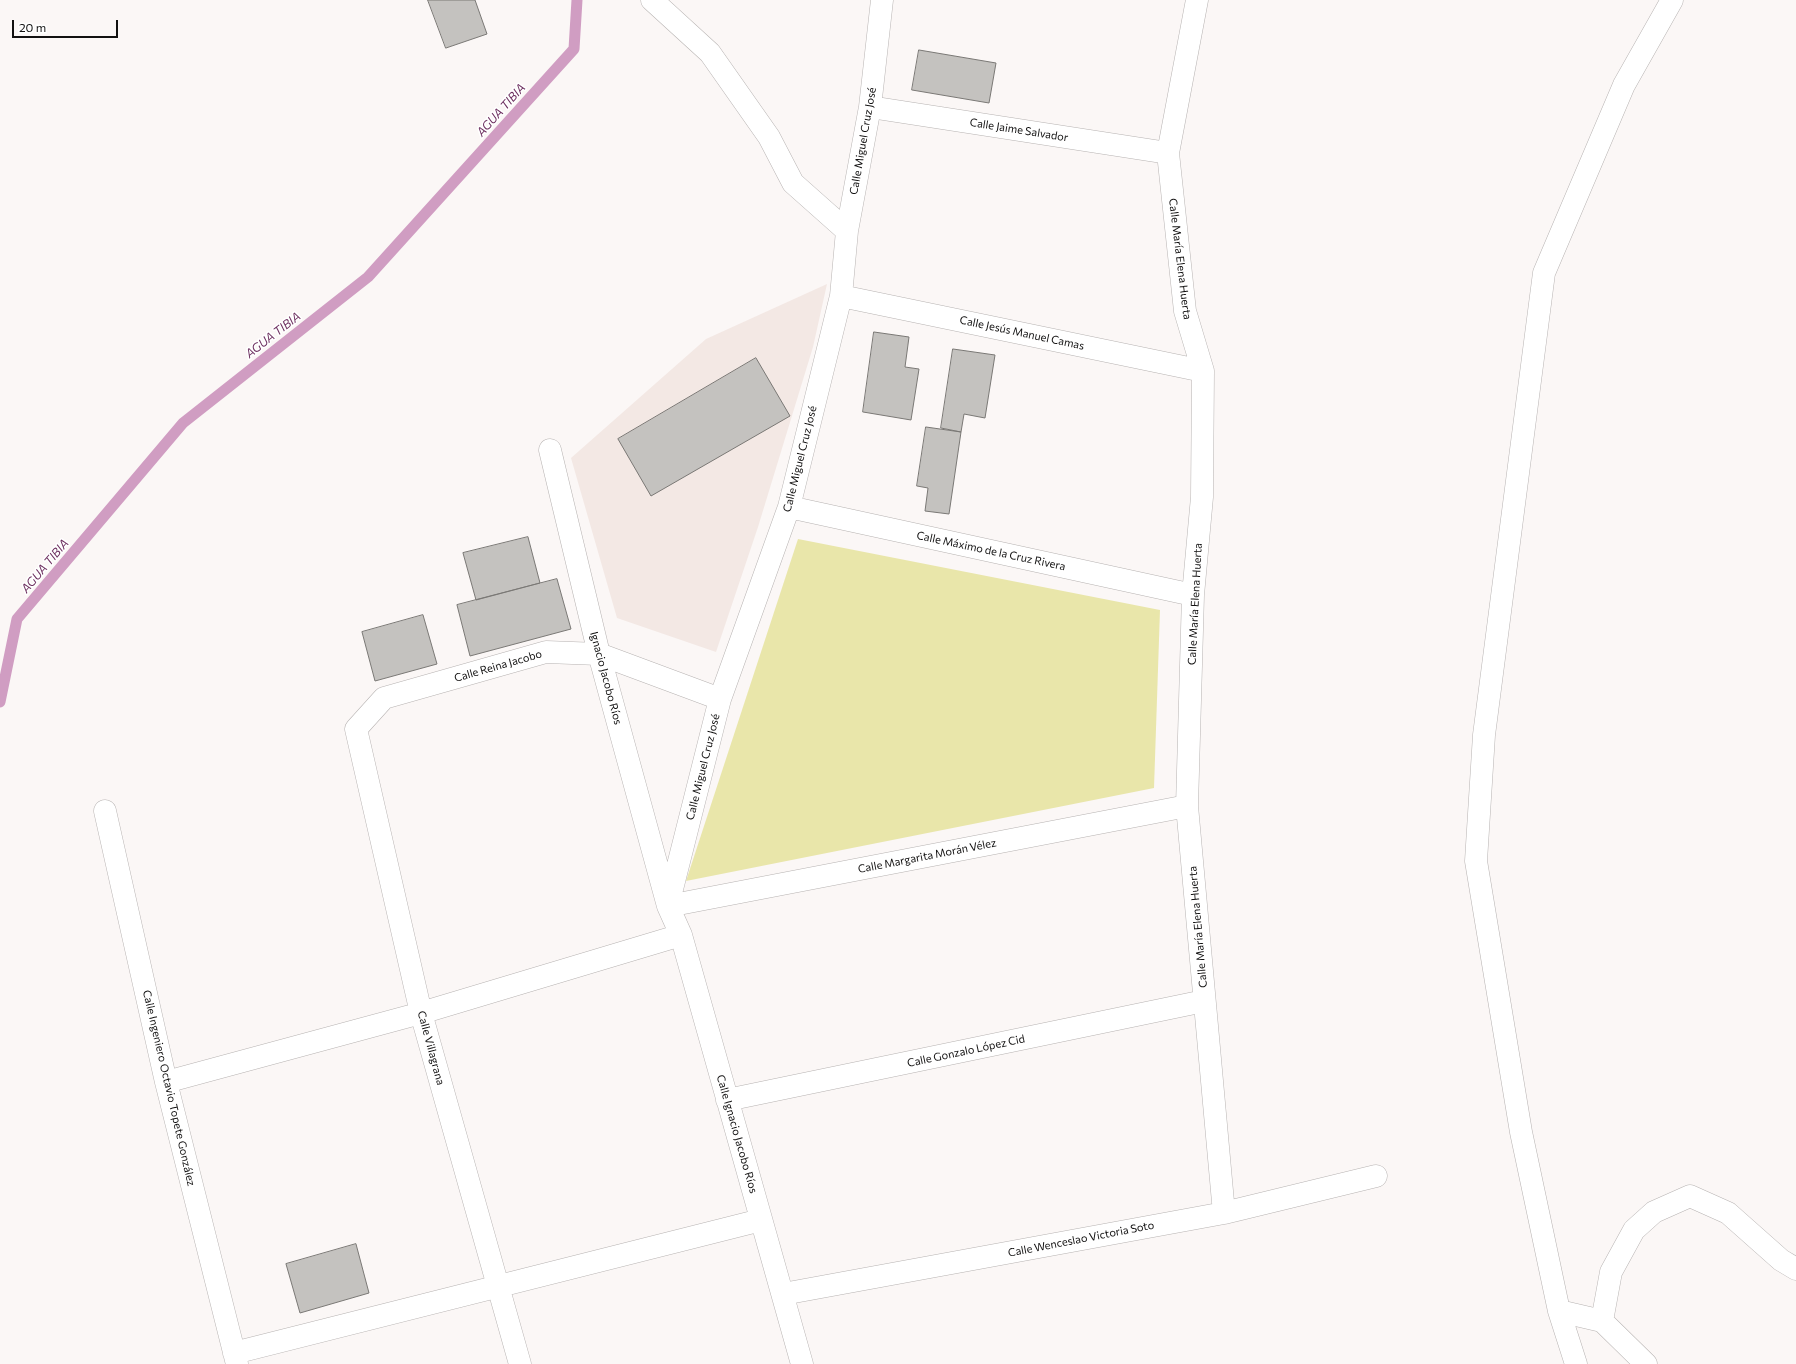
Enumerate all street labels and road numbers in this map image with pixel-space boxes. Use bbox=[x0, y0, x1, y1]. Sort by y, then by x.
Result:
street label: Calle Miguel Cruz José bbox=[847, 86, 879, 196]
street label: Calle Jaime Salvador bbox=[969, 116, 1069, 144]
street label: Calle María Elena Huerta bbox=[1166, 198, 1194, 320]
street label: Calle Jesús Manuel Camas bbox=[959, 313, 1085, 353]
street label: Calle Miguel Cruz José bbox=[780, 404, 820, 514]
street label: Calle Máximo de la Cruz Rivera bbox=[915, 529, 1067, 573]
street label: Calle María Elena Huerta bbox=[1185, 543, 1205, 665]
street label: Ignacio Jacobo Ríos bbox=[587, 630, 625, 726]
street label: Calle Reina Jacobo bbox=[453, 647, 543, 685]
street label: Calle Miguel Cruz José bbox=[683, 712, 723, 822]
street label: Calle Margarita Morán Vélez bbox=[857, 836, 997, 876]
street label: Calle María Elena Huerta bbox=[1186, 866, 1210, 988]
street label: Calle Ingeniero Octavio Topete González bbox=[140, 989, 198, 1187]
street label: Calle Villagrana bbox=[415, 1009, 447, 1087]
street label: Calle Gonzalo López Cid bbox=[906, 1032, 1026, 1070]
street label: Calle Ignacio Jacobo Ríos bbox=[714, 1073, 760, 1195]
street label: Calle Wenceslao Victoria Soto bbox=[1007, 1218, 1155, 1260]

